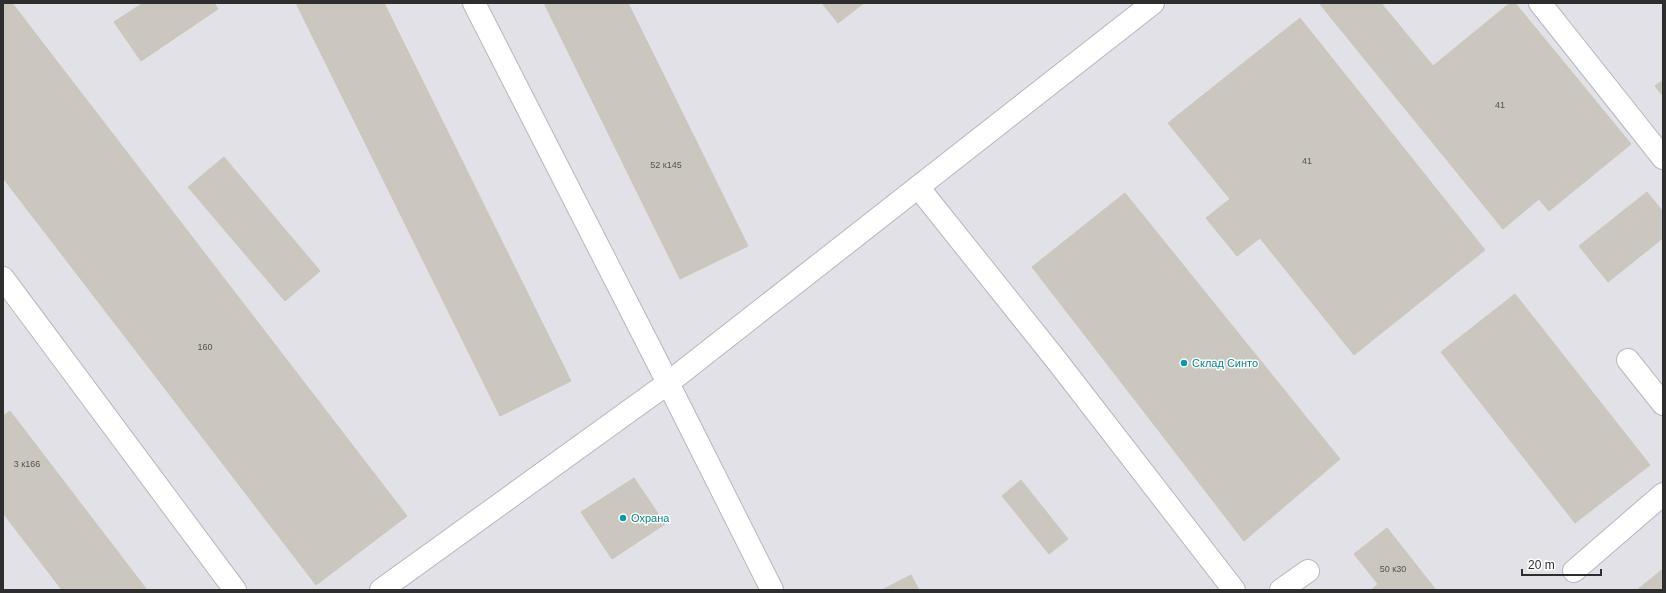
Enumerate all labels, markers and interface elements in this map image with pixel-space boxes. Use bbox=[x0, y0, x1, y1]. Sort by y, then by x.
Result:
house number: 41 bbox=[1495, 100, 1505, 110]
house number: 41 bbox=[1302, 156, 1312, 166]
house number: 52 к145 bbox=[650, 160, 682, 170]
house number: 160 bbox=[197, 342, 213, 352]
place label: Склад Синто bbox=[1192, 357, 1258, 369]
marker: Склад Синто bbox=[1179, 358, 1189, 368]
house number: 3 к166 bbox=[14, 459, 40, 469]
place label: Охрана bbox=[631, 512, 670, 524]
marker: Охрана bbox=[618, 513, 628, 523]
scale bar bbox=[1522, 551, 1601, 577]
text: 20 m bbox=[1528, 558, 1555, 572]
house number: 50 к30 bbox=[1380, 564, 1406, 574]

